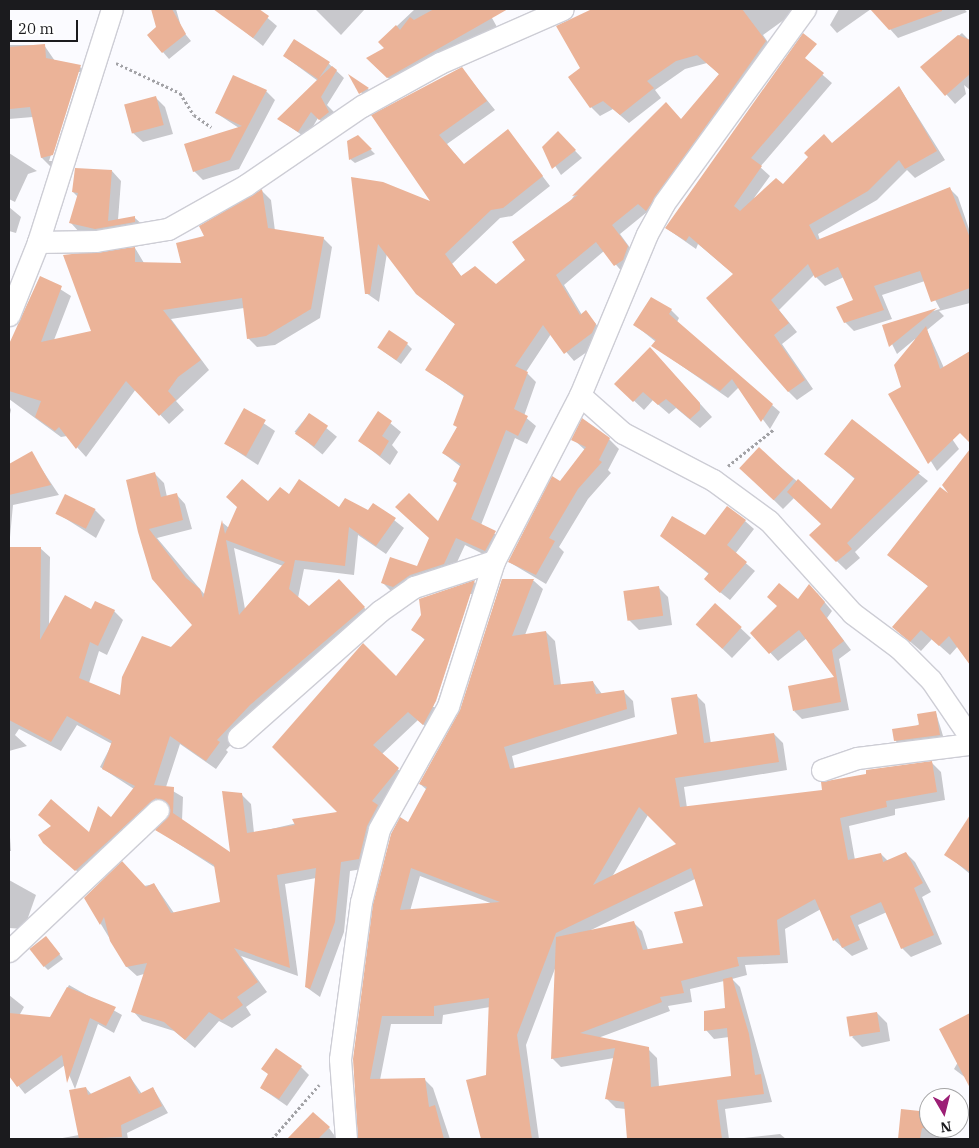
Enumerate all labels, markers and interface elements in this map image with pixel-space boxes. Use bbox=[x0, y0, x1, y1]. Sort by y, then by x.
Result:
scale bar bbox=[12, 10, 80, 42]
text: 20 m bbox=[18, 19, 54, 38]
north arrow bbox=[919, 1088, 969, 1138]
text: N bbox=[939, 1117, 953, 1137]

